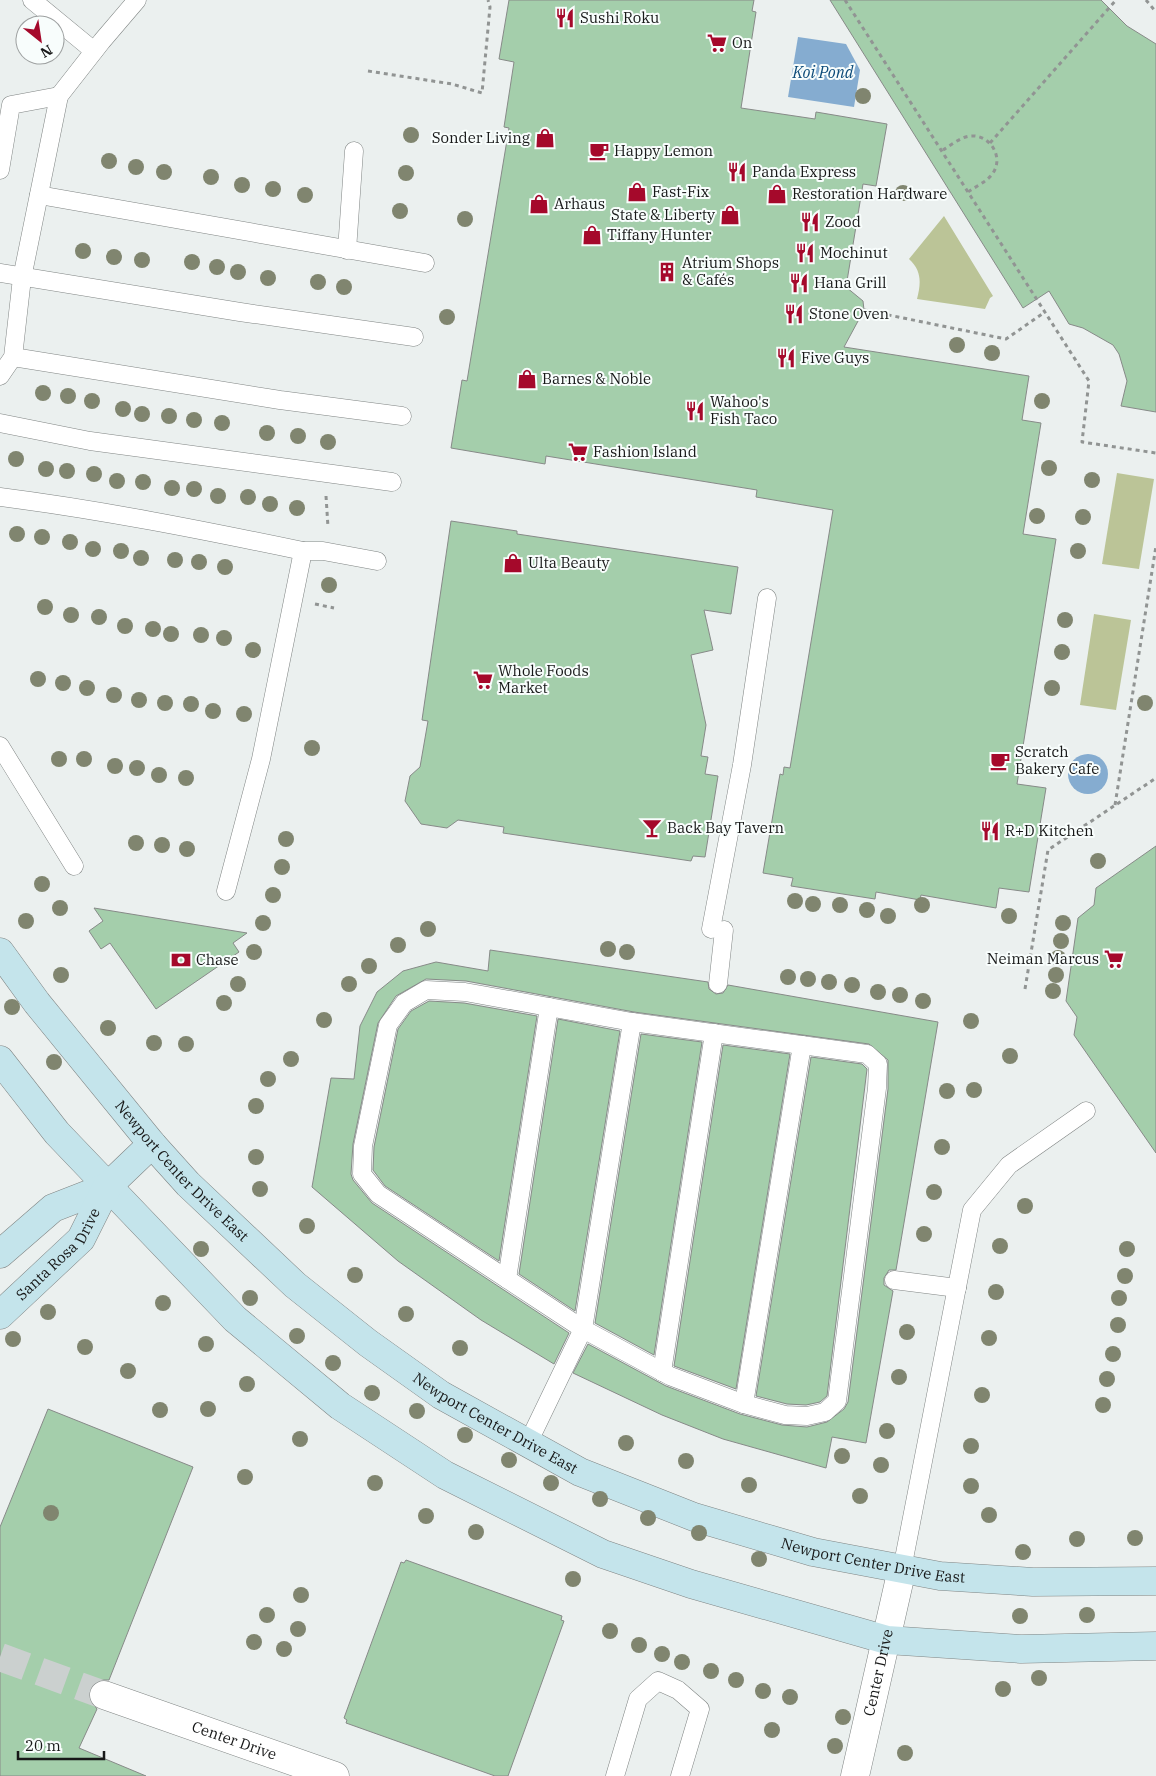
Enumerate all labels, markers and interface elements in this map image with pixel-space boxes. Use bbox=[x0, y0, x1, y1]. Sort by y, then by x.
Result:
restaurant icon: Sushi Roku bbox=[554, 7, 576, 29]
place label: Sushi Roku bbox=[580, 8, 659, 27]
north arrow bbox=[15, 15, 65, 65]
supermarket icon: On bbox=[706, 32, 728, 54]
place label: On bbox=[732, 33, 753, 52]
text: N bbox=[37, 41, 56, 62]
water label: Koi Pond bbox=[791, 62, 854, 82]
shop icon: Sonder Living bbox=[534, 127, 556, 149]
place label: Sonder Living bbox=[432, 128, 530, 147]
cafe icon: Happy Lemon bbox=[588, 140, 610, 162]
place label: Happy Lemon bbox=[614, 141, 714, 160]
restaurant icon: Panda Express bbox=[726, 161, 748, 183]
place label: Panda Express bbox=[752, 162, 856, 181]
shop icon: Fast-Fix bbox=[626, 181, 648, 203]
place label: Fast-Fix bbox=[652, 182, 709, 201]
shop icon: Restoration Hardware bbox=[766, 183, 788, 205]
place label: Restoration Hardware bbox=[792, 184, 947, 203]
shop icon: Arhaus bbox=[528, 193, 550, 215]
place label: Arhaus bbox=[554, 194, 605, 213]
shop icon: State & Liberty bbox=[719, 204, 741, 226]
place label: State & Liberty bbox=[611, 205, 715, 224]
restaurant icon: Zood bbox=[799, 211, 821, 233]
place label: Zood bbox=[825, 212, 861, 231]
shop icon: Tiffany Hunter bbox=[581, 224, 603, 246]
place label: Tiffany Hunter bbox=[607, 225, 712, 244]
restaurant icon: Mochinut bbox=[794, 242, 816, 264]
place label: Mochinut bbox=[820, 243, 888, 262]
place label: Atrium Shops & Cafés bbox=[682, 253, 779, 289]
building icon: Atrium Shops & Cafés bbox=[656, 261, 678, 283]
restaurant icon: Hana Grill bbox=[788, 272, 810, 294]
place label: Hana Grill bbox=[814, 273, 886, 292]
restaurant icon: Stone Oven bbox=[783, 303, 805, 325]
place label: Stone Oven bbox=[809, 304, 889, 323]
restaurant icon: Five Guys bbox=[775, 347, 797, 369]
place label: Five Guys bbox=[801, 348, 869, 367]
shop icon: Barnes & Noble bbox=[516, 368, 538, 390]
place label: Barnes & Noble bbox=[542, 369, 651, 388]
place label: Wahoo's Fish Taco bbox=[710, 392, 777, 428]
restaurant icon: Wahoo's Fish Taco bbox=[684, 400, 706, 422]
supermarket icon: Fashion Island bbox=[567, 441, 589, 463]
place label: Fashion Island bbox=[593, 442, 697, 461]
shop icon: Ulta Beauty bbox=[502, 552, 524, 574]
place label: Ulta Beauty bbox=[528, 553, 609, 572]
place label: Whole Foods Market bbox=[498, 661, 589, 697]
supermarket icon: Whole Foods Market bbox=[472, 669, 494, 691]
place label: Scratch Bakery Cafe bbox=[1015, 742, 1099, 778]
cafe icon: Scratch Bakery Cafe bbox=[989, 750, 1011, 772]
bar icon: Back Bay Tavern bbox=[641, 817, 663, 839]
place label: Back Bay Tavern bbox=[667, 818, 785, 837]
restaurant icon: R+D Kitchen bbox=[979, 820, 1001, 842]
place label: R+D Kitchen bbox=[1005, 821, 1094, 840]
supermarket icon: Neiman Marcus bbox=[1103, 948, 1125, 970]
bank icon: Chase bbox=[170, 949, 192, 971]
place label: Neiman Marcus bbox=[987, 949, 1099, 968]
place label: Chase bbox=[196, 950, 239, 969]
street label: Newport Center Drive East bbox=[111, 1096, 253, 1245]
street label: Santa Rosa Drive bbox=[12, 1205, 104, 1304]
street label: Newport Center Drive East bbox=[409, 1368, 581, 1478]
street label: Newport Center Drive East bbox=[779, 1533, 966, 1587]
street label: Center Drive bbox=[859, 1627, 897, 1718]
street label: Center Drive bbox=[189, 1717, 279, 1764]
scale bar bbox=[18, 1728, 104, 1760]
text: 20 m bbox=[25, 1736, 61, 1755]

